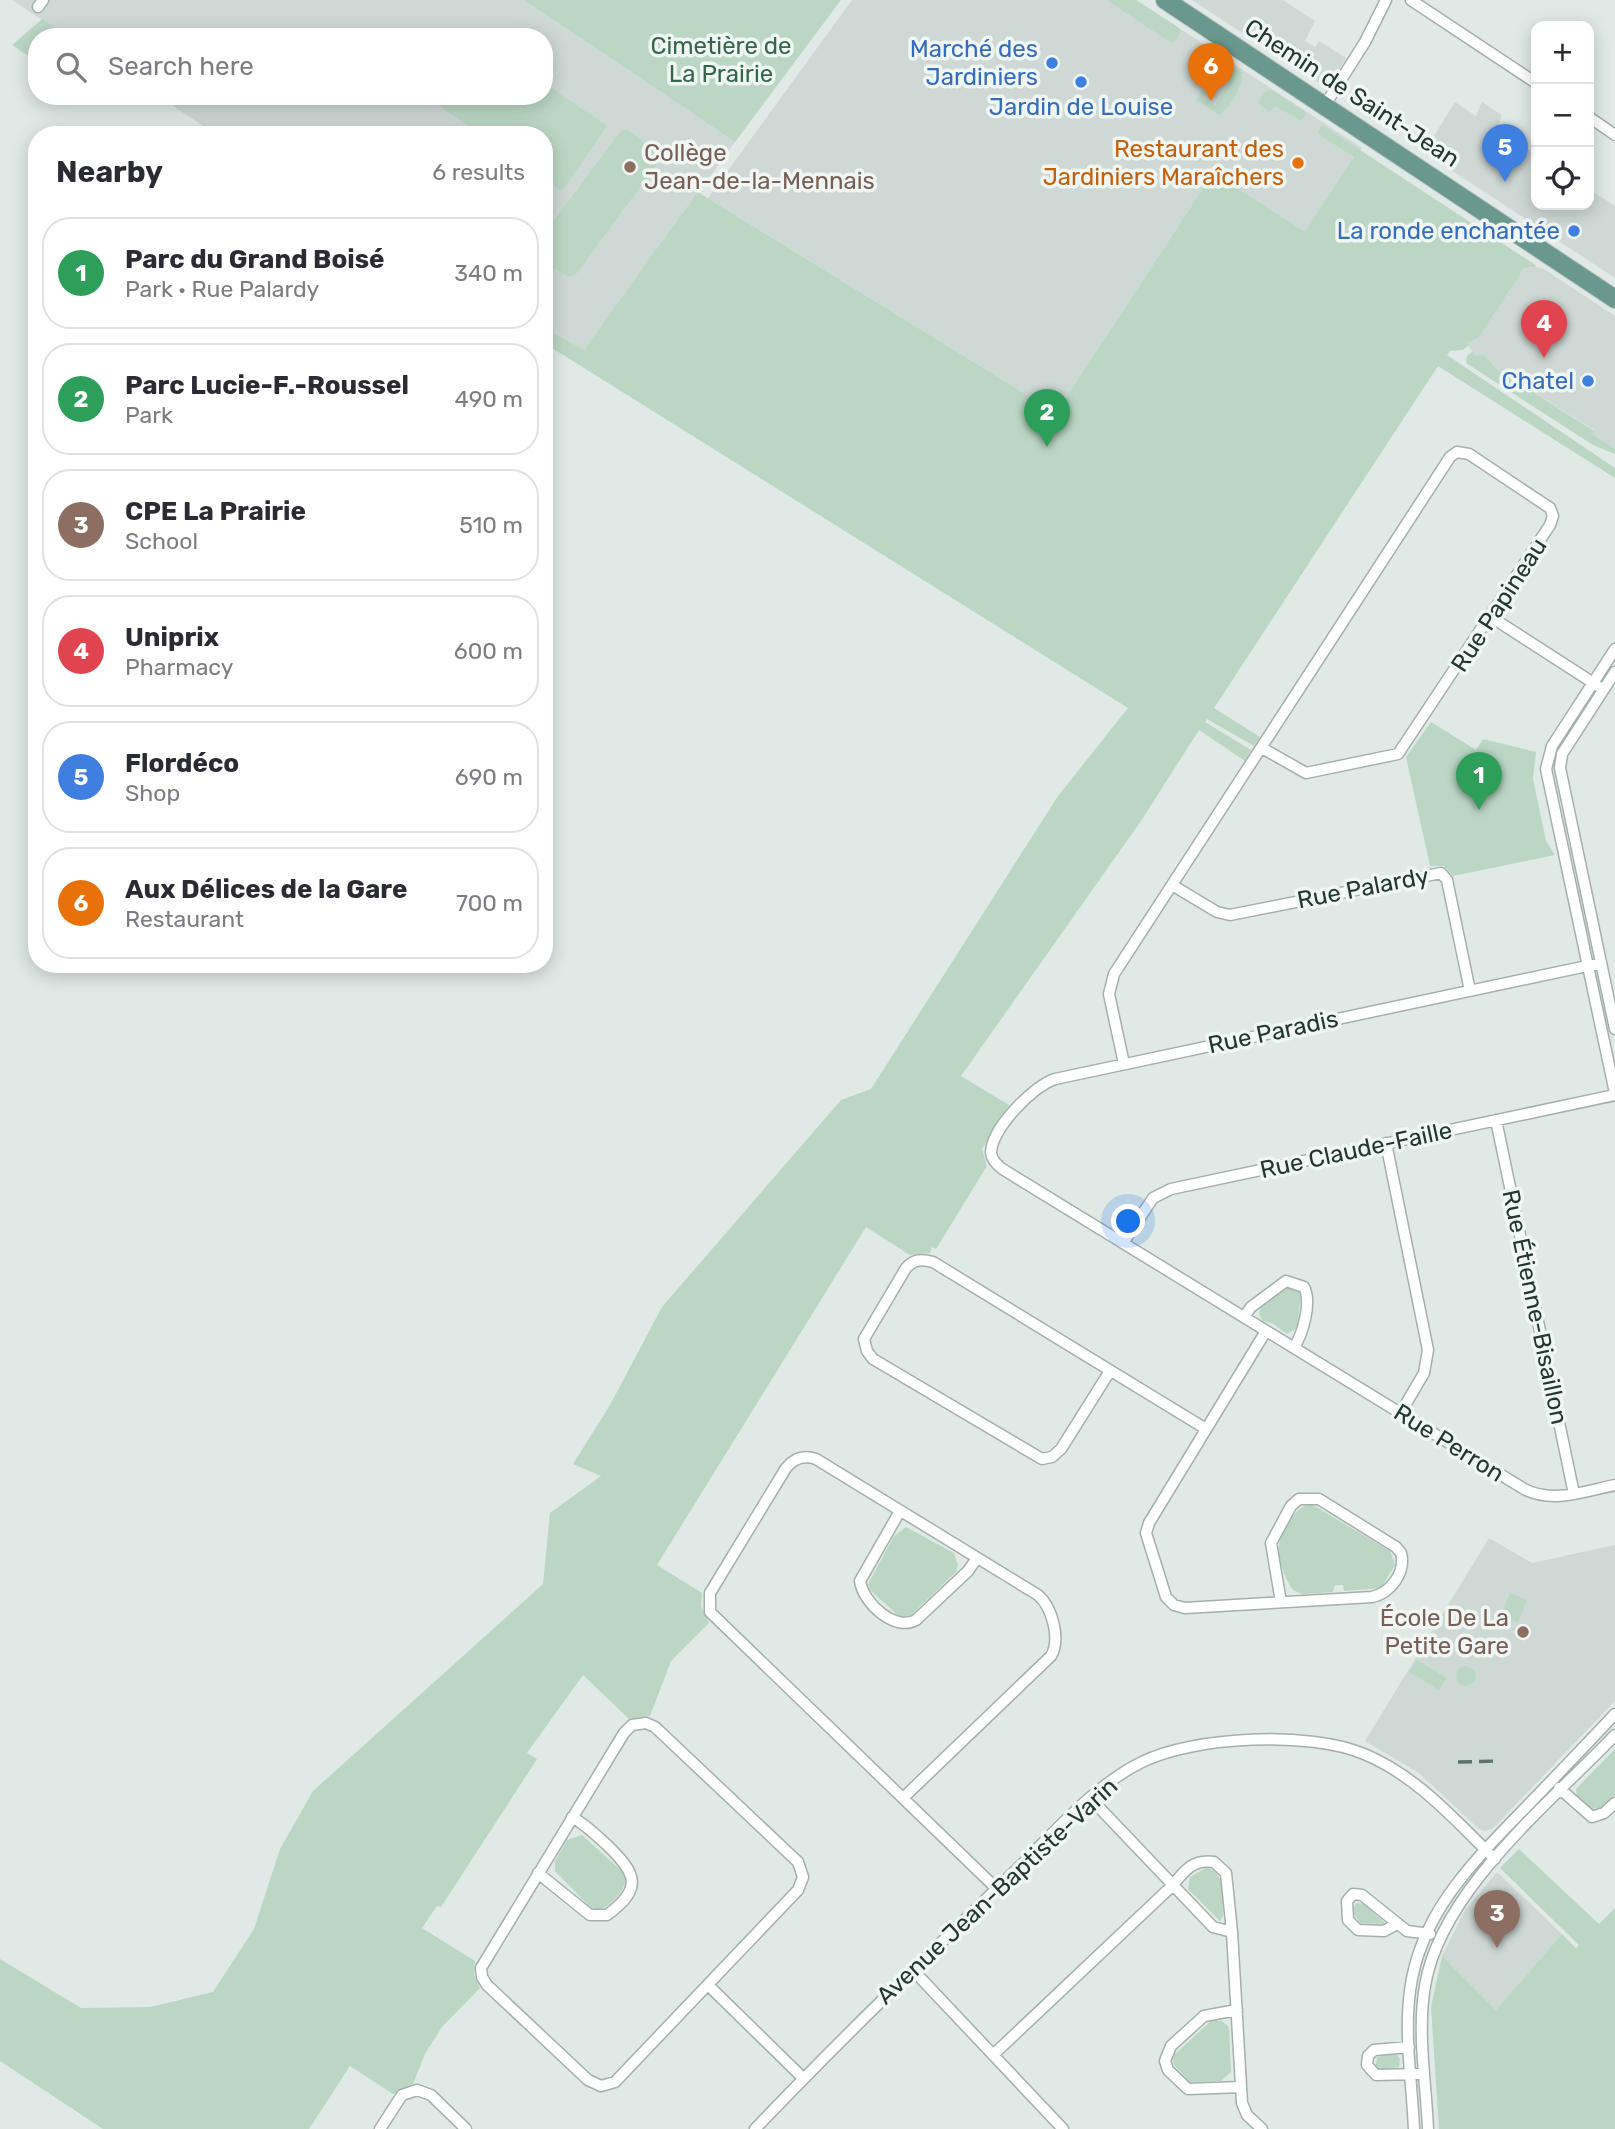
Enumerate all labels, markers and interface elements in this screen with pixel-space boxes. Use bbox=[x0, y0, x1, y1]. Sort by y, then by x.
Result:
street label: Chemin de Saint-Jean bbox=[1239, 13, 1465, 173]
map controls bbox=[1531, 21, 1594, 210]
button: + bbox=[1531, 21, 1594, 84]
search box bbox=[28, 28, 553, 105]
park label: Cimetière de La Prairie bbox=[650, 32, 792, 88]
place label: Marché des Jardiniers bbox=[910, 35, 1038, 91]
pin: 6 bbox=[1188, 43, 1234, 101]
icon: search bbox=[52, 48, 90, 86]
text: Search here bbox=[108, 51, 254, 82]
marker: Marché des Jardiniers bbox=[1044, 55, 1060, 71]
marker: Jardin de Louise bbox=[1073, 74, 1089, 90]
button: − bbox=[1531, 84, 1594, 147]
place label: Jardin de Louise bbox=[989, 93, 1173, 121]
pin: 5 bbox=[1482, 124, 1528, 182]
place label: Restaurant des Jardiniers Maraîchers bbox=[1043, 135, 1284, 191]
place label: Collège Jean-de-la-Mennais bbox=[644, 139, 875, 195]
button: locate bbox=[1531, 147, 1594, 210]
text: Nearby bbox=[56, 154, 163, 190]
marker: Restaurant des Jardiniers Maraîchers bbox=[1290, 155, 1306, 171]
text: 6 results bbox=[432, 158, 525, 186]
marker: Collège Jean-de-la-Mennais bbox=[622, 159, 638, 175]
place label: La ronde enchantée bbox=[1337, 217, 1560, 245]
marker: La ronde enchantée bbox=[1566, 223, 1582, 239]
text: Parc du Grand Boisé bbox=[125, 244, 385, 275]
text: 1 bbox=[75, 259, 87, 287]
text: 340 m bbox=[454, 259, 523, 287]
text: Park · Rue Palardy bbox=[125, 275, 319, 303]
pin: 4 bbox=[1521, 300, 1567, 358]
place label: Chatel bbox=[1502, 367, 1574, 395]
text: Parc Lucie-F.-Roussel bbox=[125, 370, 409, 401]
marker: Chatel bbox=[1580, 373, 1596, 389]
text: 2 bbox=[74, 385, 88, 413]
text: 490 m bbox=[455, 385, 523, 413]
pin: 2 bbox=[1024, 389, 1070, 447]
text: Park bbox=[125, 401, 173, 429]
text: CPE La Prairie bbox=[125, 496, 306, 527]
text: 3 bbox=[73, 511, 89, 539]
text: 510 m bbox=[459, 511, 523, 539]
text: School bbox=[125, 527, 198, 555]
street label: Rue Papineau bbox=[1445, 533, 1553, 677]
text: Uniprix bbox=[125, 622, 219, 653]
text: 4 bbox=[73, 637, 89, 665]
text: 600 m bbox=[454, 637, 523, 665]
text: Pharmacy bbox=[125, 653, 233, 681]
text: Flordéco bbox=[125, 748, 239, 779]
pin: 1 bbox=[1456, 752, 1502, 810]
text: 5 bbox=[74, 763, 88, 791]
text: 690 m bbox=[455, 763, 523, 791]
text: Shop bbox=[125, 779, 180, 807]
street label: Rue Palardy bbox=[1295, 862, 1431, 914]
text: Aux Délices de la Gare bbox=[125, 874, 407, 905]
text: 6 bbox=[74, 889, 88, 917]
text: 700 m bbox=[456, 889, 523, 917]
text: Restaurant bbox=[125, 905, 244, 933]
street label: Rue Paradis bbox=[1205, 1005, 1341, 1059]
street label: Rue Claude-Faille bbox=[1257, 1116, 1455, 1184]
street label: Rue Étienne-Bisaillon bbox=[1496, 1187, 1574, 1427]
your location bbox=[1111, 1204, 1145, 1238]
street label: Rue Perron bbox=[1389, 1398, 1509, 1488]
place label: École De La Petite Gare bbox=[1380, 1604, 1509, 1660]
marker: École De La Petite Gare bbox=[1515, 1624, 1531, 1640]
street label: Avenue Jean-Baptiste-Varin bbox=[871, 1772, 1123, 2010]
pin: 3 bbox=[1474, 1890, 1520, 1948]

